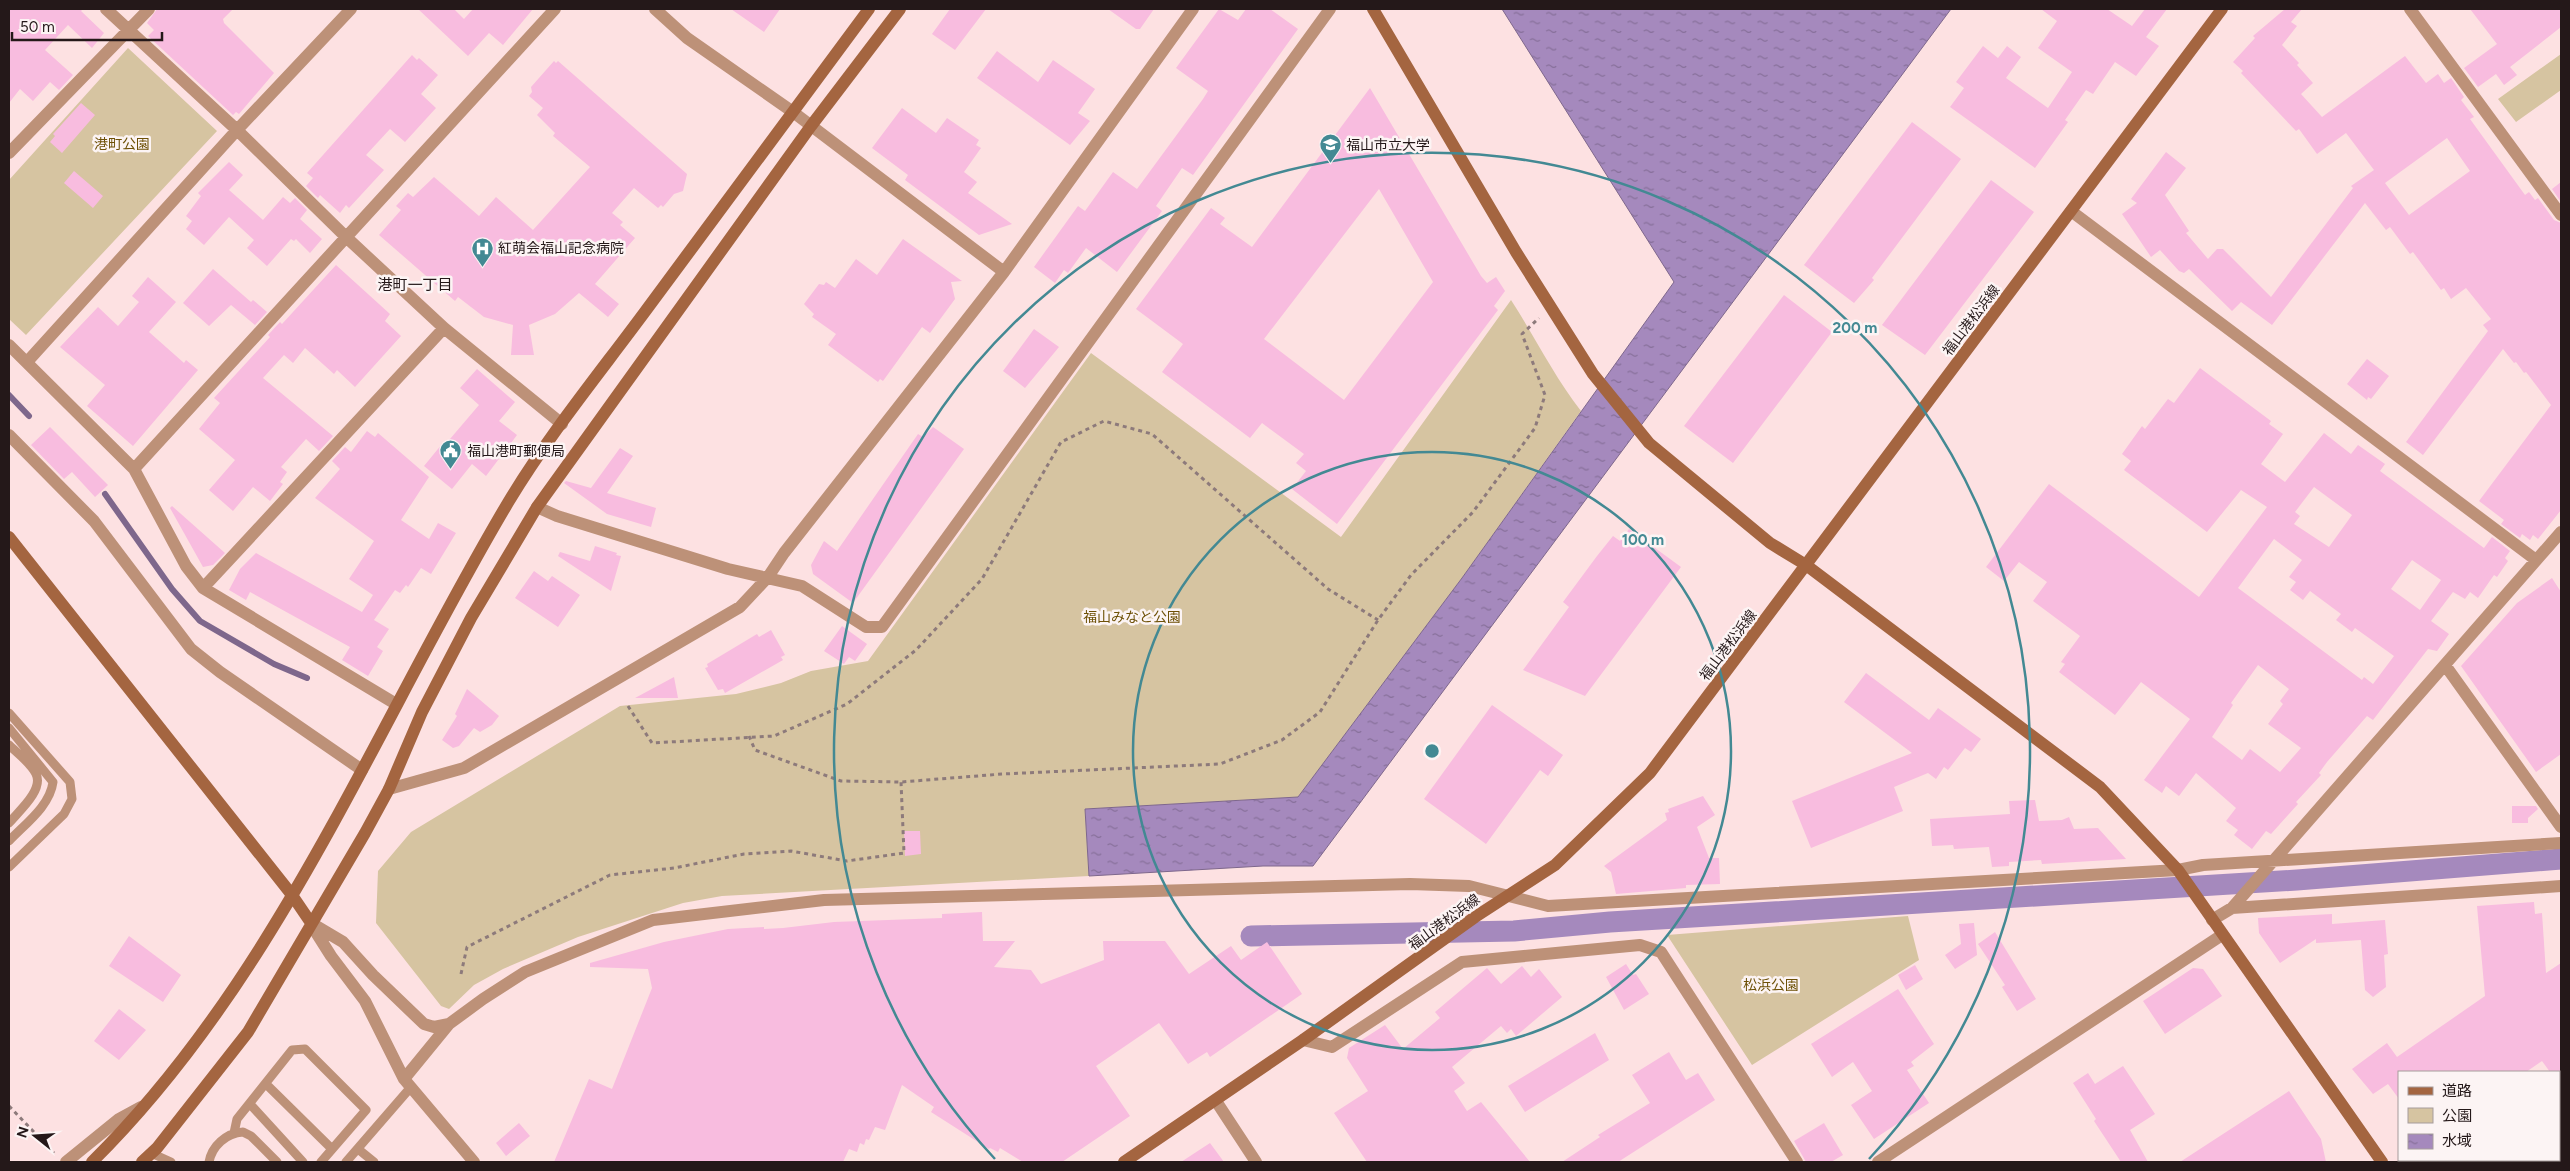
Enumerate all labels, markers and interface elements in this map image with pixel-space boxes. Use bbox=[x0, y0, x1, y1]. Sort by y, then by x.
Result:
scale bar bbox=[12, 10, 162, 42]
text: 50 m bbox=[20, 18, 55, 36]
school or university icon: 福山市立大学 bbox=[1318, 133, 1342, 164]
park label: 港町公園 bbox=[94, 136, 150, 153]
place label: 福山市立大学 bbox=[1346, 137, 1430, 154]
hospital icon: 紅萌会福山記念病院 bbox=[470, 236, 494, 267]
place label: 紅萌会福山記念病院 bbox=[498, 240, 624, 257]
district label: 港町一丁目 bbox=[377, 276, 453, 294]
street label: 福山港松浜線 bbox=[1939, 282, 2003, 359]
text: 200 m bbox=[1833, 319, 1877, 337]
public building icon: 福山港町郵便局 bbox=[439, 439, 463, 470]
place label: 福山港町郵便局 bbox=[467, 443, 565, 460]
text: 100 m bbox=[1622, 531, 1664, 549]
street label: 福山港松浜線 bbox=[1696, 607, 1760, 684]
park label: 福山みなと公園 bbox=[1083, 609, 1181, 626]
centre of rings bbox=[1423, 742, 1441, 760]
street label: 福山港松浜線 bbox=[1405, 891, 1483, 954]
park label: 松浜公園 bbox=[1743, 977, 1799, 994]
legend bbox=[2398, 1071, 2560, 1161]
text: 道路 bbox=[2442, 1082, 2472, 1100]
text: 公園 bbox=[2442, 1107, 2472, 1125]
north arrow bbox=[10, 1111, 60, 1161]
text: N bbox=[13, 1125, 33, 1140]
text: 水域 bbox=[2442, 1132, 2472, 1150]

